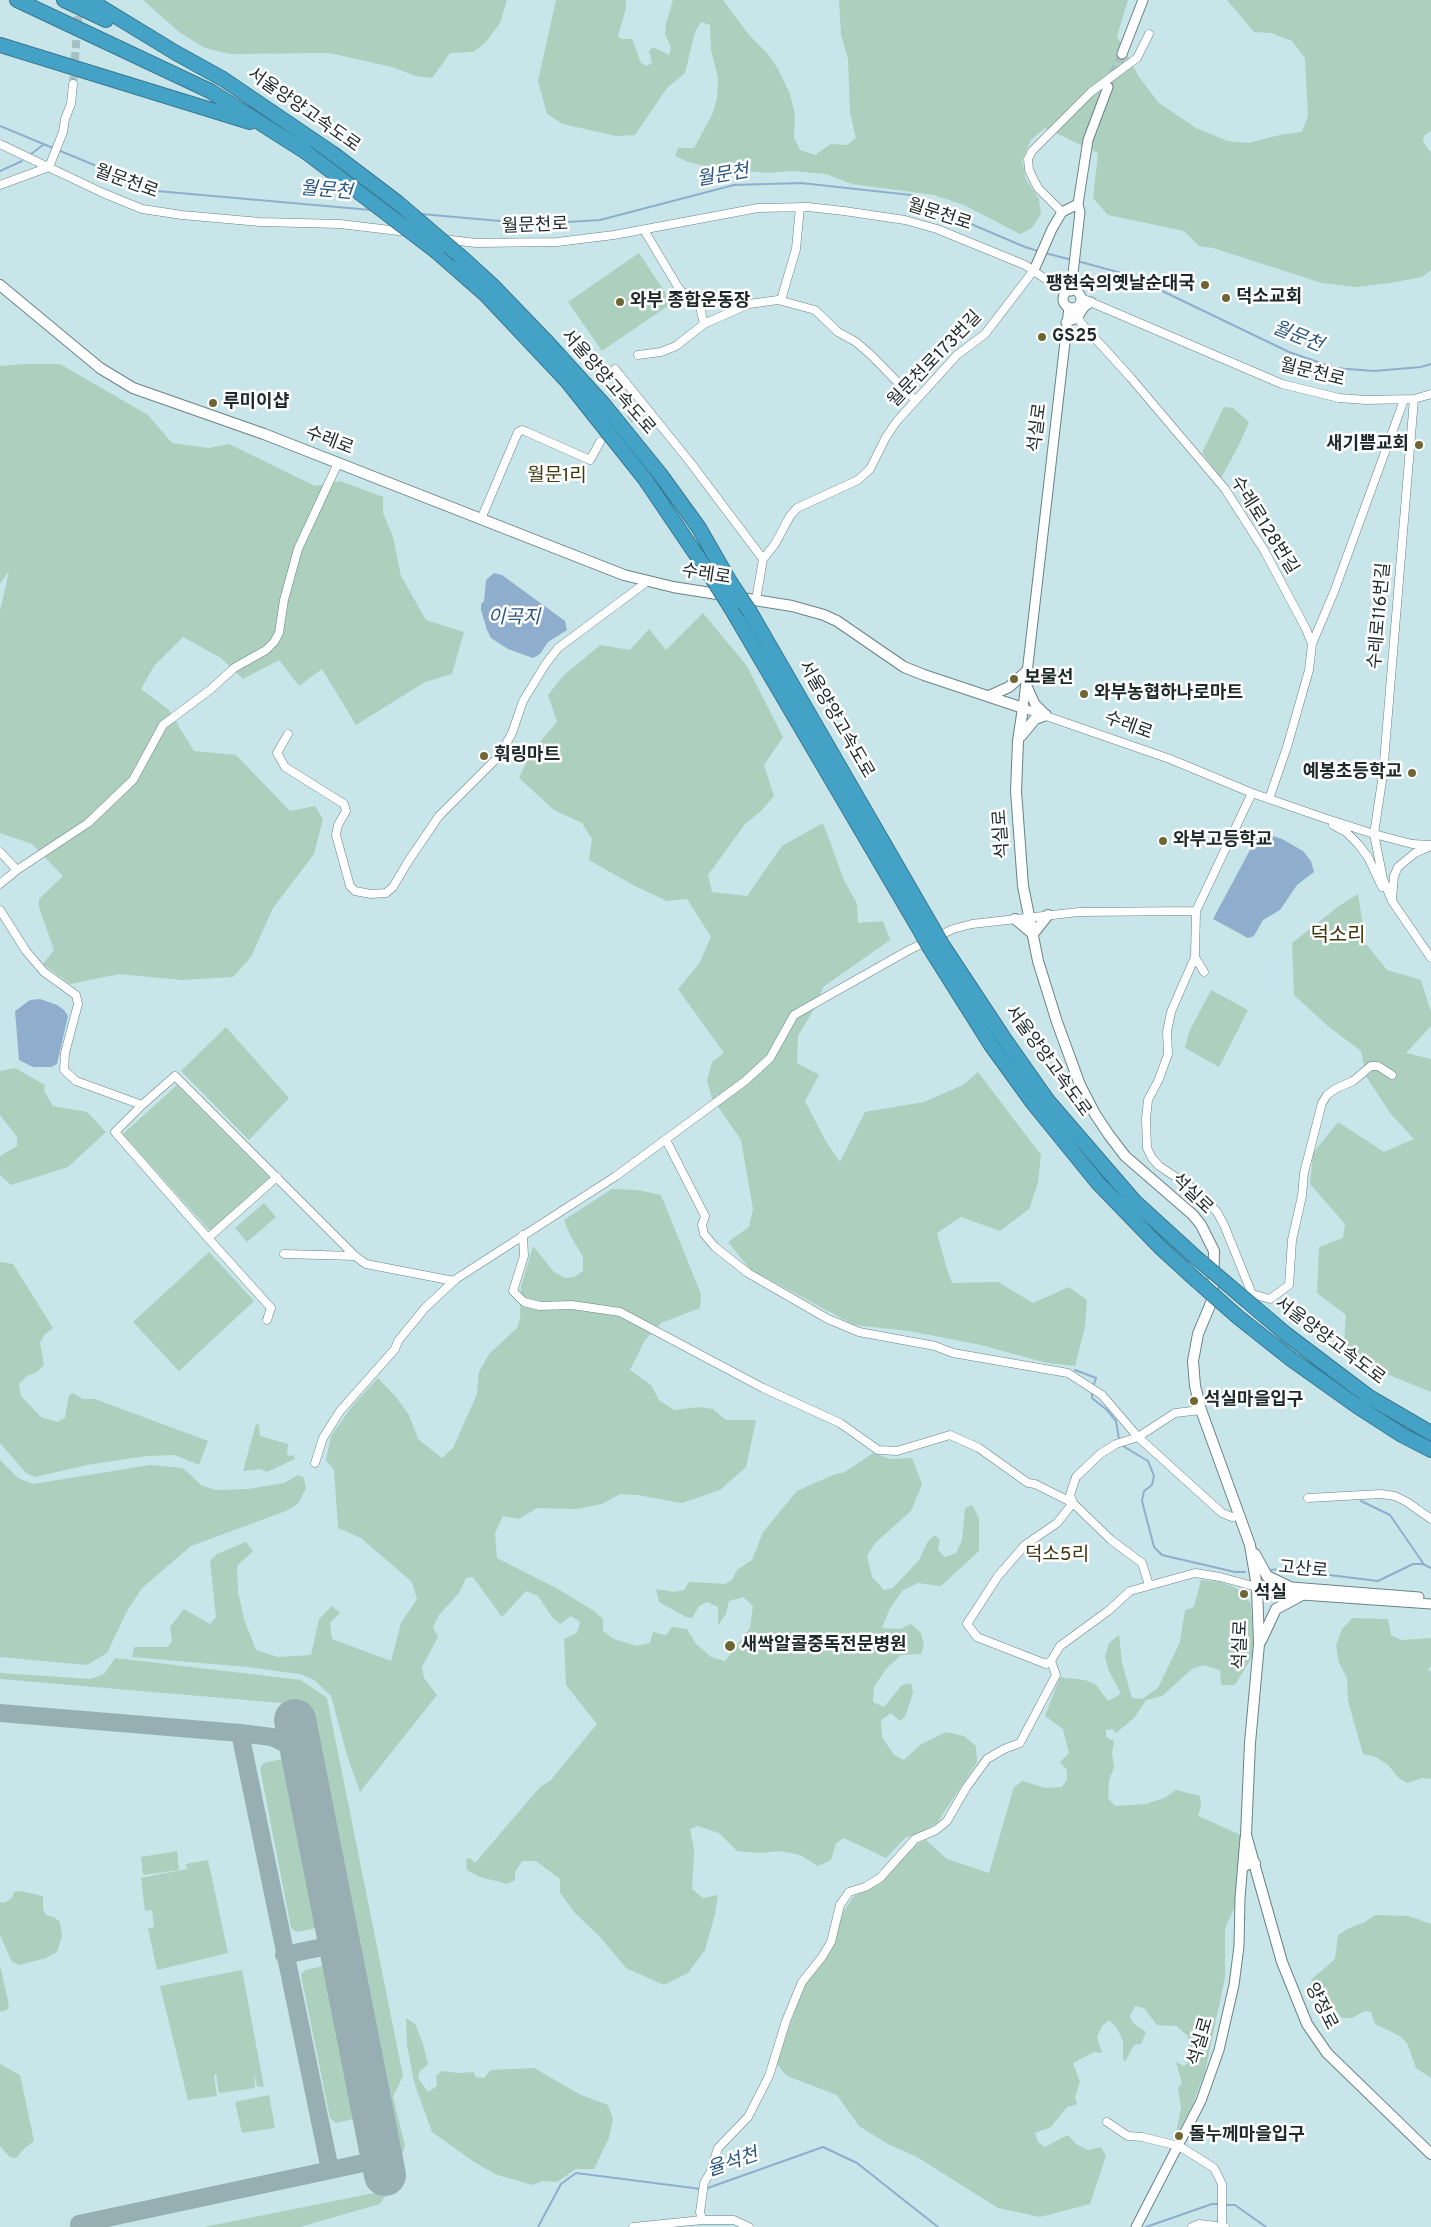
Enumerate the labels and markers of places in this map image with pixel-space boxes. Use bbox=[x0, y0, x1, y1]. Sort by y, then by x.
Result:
place label: 팽현숙의옛날순대국 bbox=[1046, 274, 1195, 296]
marker: 팽현숙의옛날순대국 bbox=[1199, 279, 1211, 291]
place label: 덕소교회 bbox=[1236, 287, 1302, 309]
place label: 와부 종합운동장 bbox=[630, 291, 750, 313]
marker: 덕소교회 bbox=[1220, 292, 1232, 304]
marker: 와부 종합운동장 bbox=[614, 296, 626, 308]
place label: GS25 bbox=[1052, 326, 1097, 348]
marker: GS25 bbox=[1036, 331, 1048, 343]
place label: 루미이샵 bbox=[223, 392, 289, 414]
marker: 루미이샵 bbox=[207, 397, 219, 409]
place label: 새기쁨교회 bbox=[1326, 434, 1409, 456]
marker: 새기쁨교회 bbox=[1413, 439, 1425, 451]
place label: 보물선 bbox=[1024, 668, 1074, 690]
marker: 보물선 bbox=[1008, 673, 1020, 685]
place label: 와부농협하나로마트 bbox=[1094, 683, 1243, 705]
marker: 와부농협하나로마트 bbox=[1078, 688, 1090, 700]
place label: 훠링마트 bbox=[494, 745, 560, 767]
marker: 훠링마트 bbox=[478, 750, 490, 762]
place label: 예봉초등학교 bbox=[1303, 762, 1402, 784]
marker: 예봉초등학교 bbox=[1406, 767, 1418, 779]
place label: 와부고등학교 bbox=[1173, 830, 1272, 852]
marker: 와부고등학교 bbox=[1157, 835, 1169, 847]
place label: 석실마을입구 bbox=[1204, 1390, 1303, 1412]
marker: 석실마을입구 bbox=[1188, 1395, 1200, 1407]
place label: 석실 bbox=[1254, 1583, 1287, 1605]
marker: 석실 bbox=[1238, 1588, 1250, 1600]
place label: 새싹알콜중독전문병원 bbox=[741, 1635, 907, 1657]
marker: 새싹알콜중독전문병원 bbox=[723, 1639, 737, 1653]
place label: 돌누께마을입구 bbox=[1189, 2125, 1305, 2147]
marker: 돌누께마을입구 bbox=[1173, 2130, 1185, 2142]

